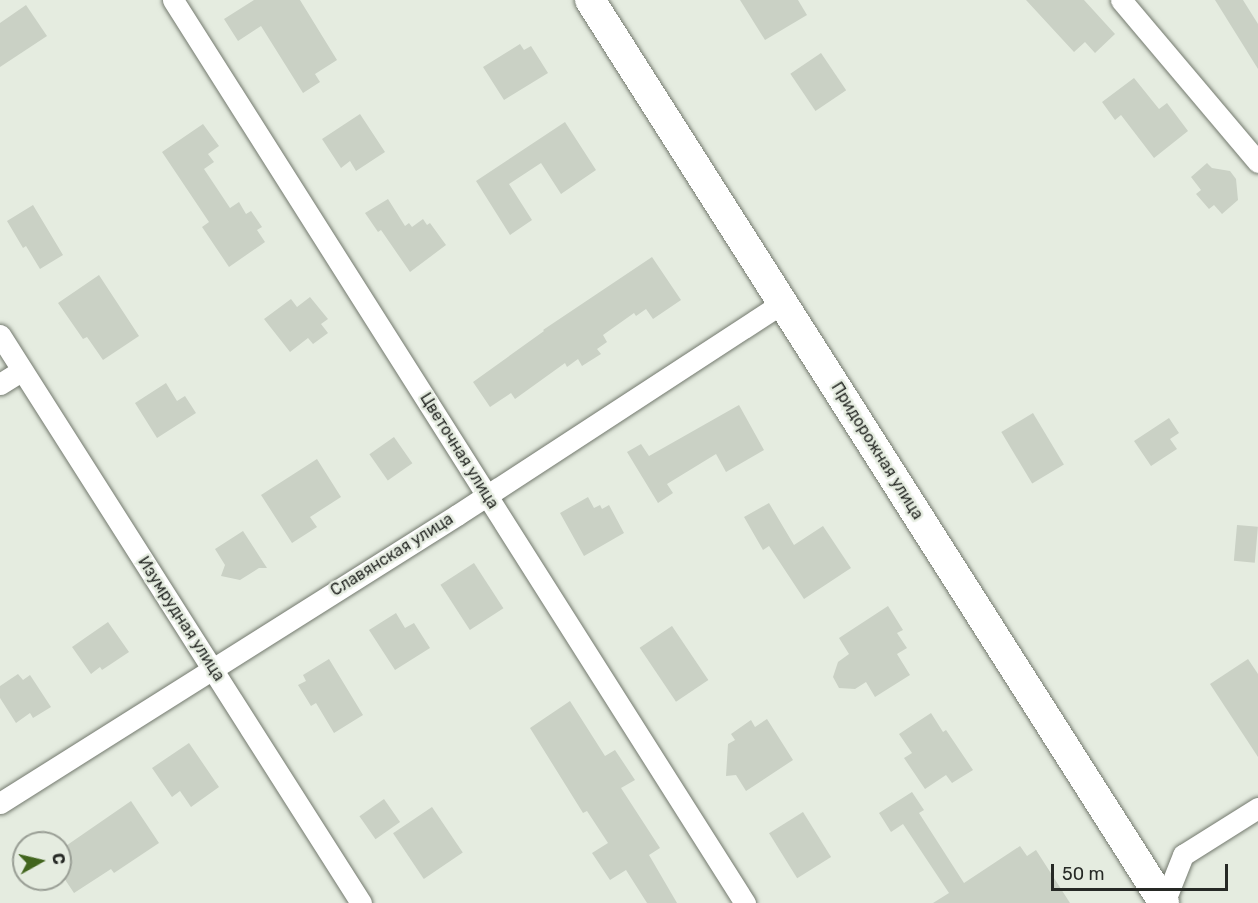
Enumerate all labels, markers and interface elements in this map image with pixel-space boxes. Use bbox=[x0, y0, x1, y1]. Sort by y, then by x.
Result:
street label: Придорожная улица bbox=[827, 379, 927, 523]
street label: Цветочная улица bbox=[416, 389, 502, 513]
street label: Славянская улица bbox=[327, 509, 457, 601]
street label: Изумрудная улица bbox=[134, 553, 228, 685]
north arrow bbox=[12, 831, 72, 891]
text: С bbox=[48, 852, 69, 866]
scale bar bbox=[1054, 852, 1231, 890]
text: 50 m bbox=[1062, 863, 1105, 885]

